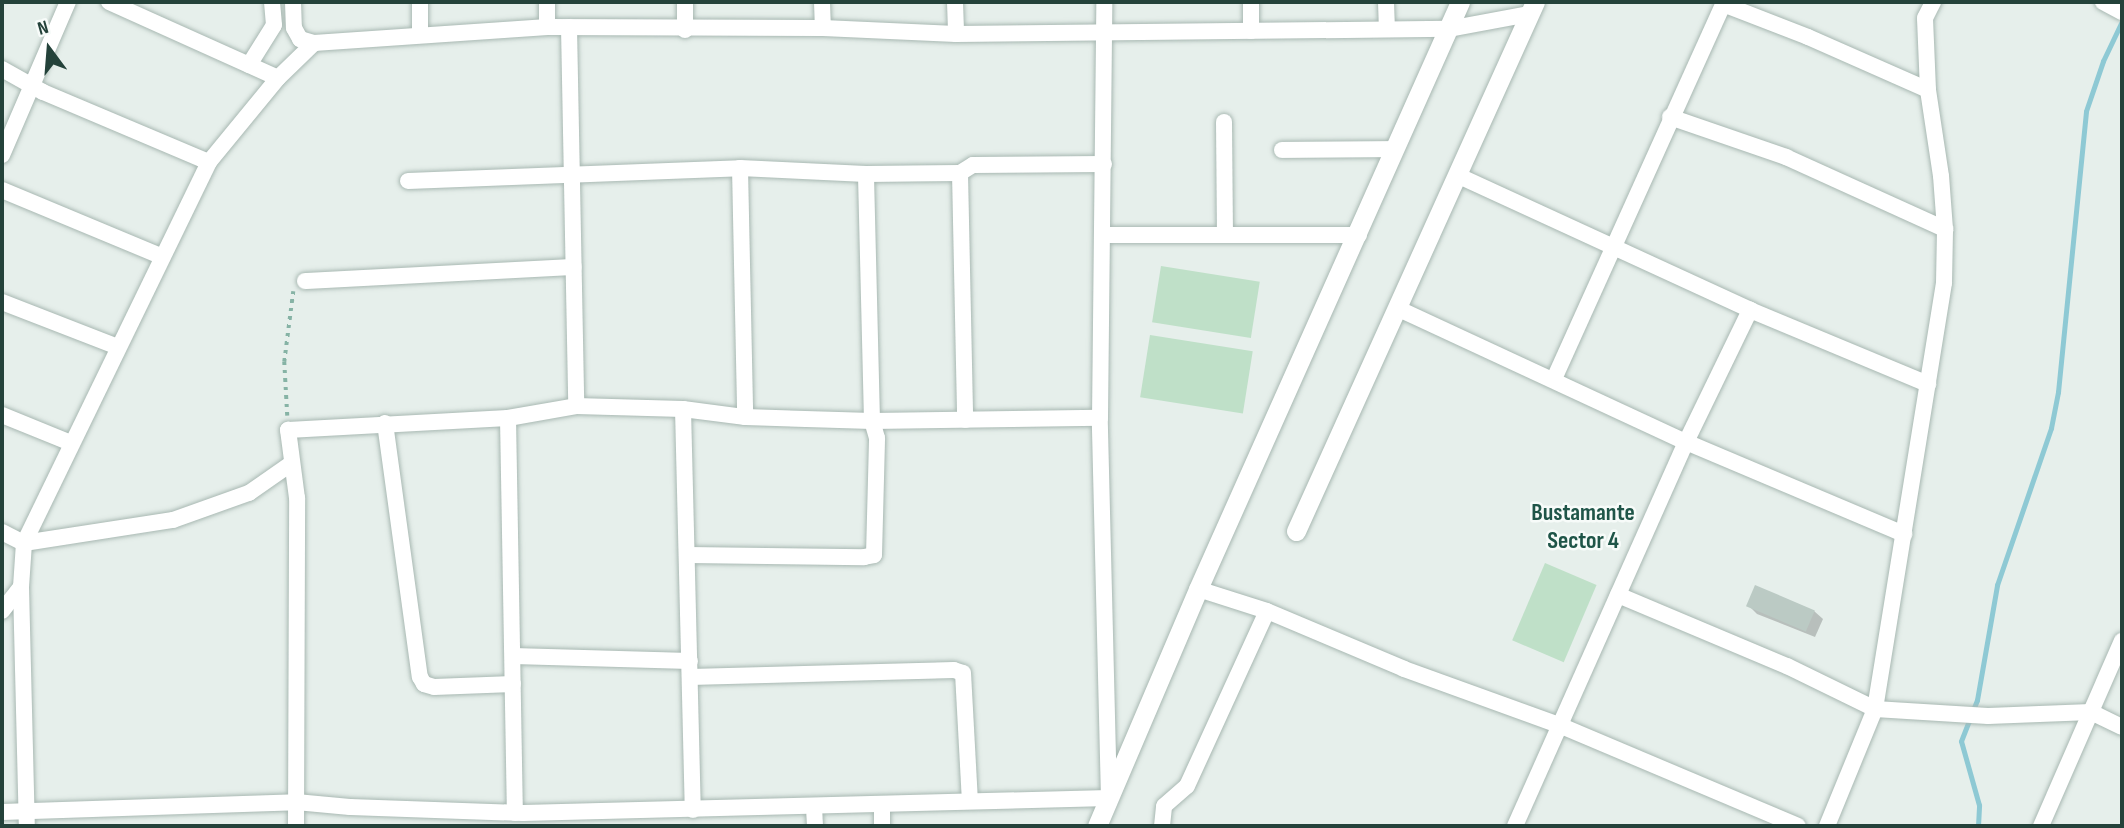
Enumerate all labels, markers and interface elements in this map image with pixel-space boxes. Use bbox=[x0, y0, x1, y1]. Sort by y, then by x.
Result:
north arrow bbox=[14, 14, 84, 84]
text: N bbox=[35, 16, 51, 41]
district label: Bustamante Sector 4 bbox=[1531, 499, 1635, 555]

